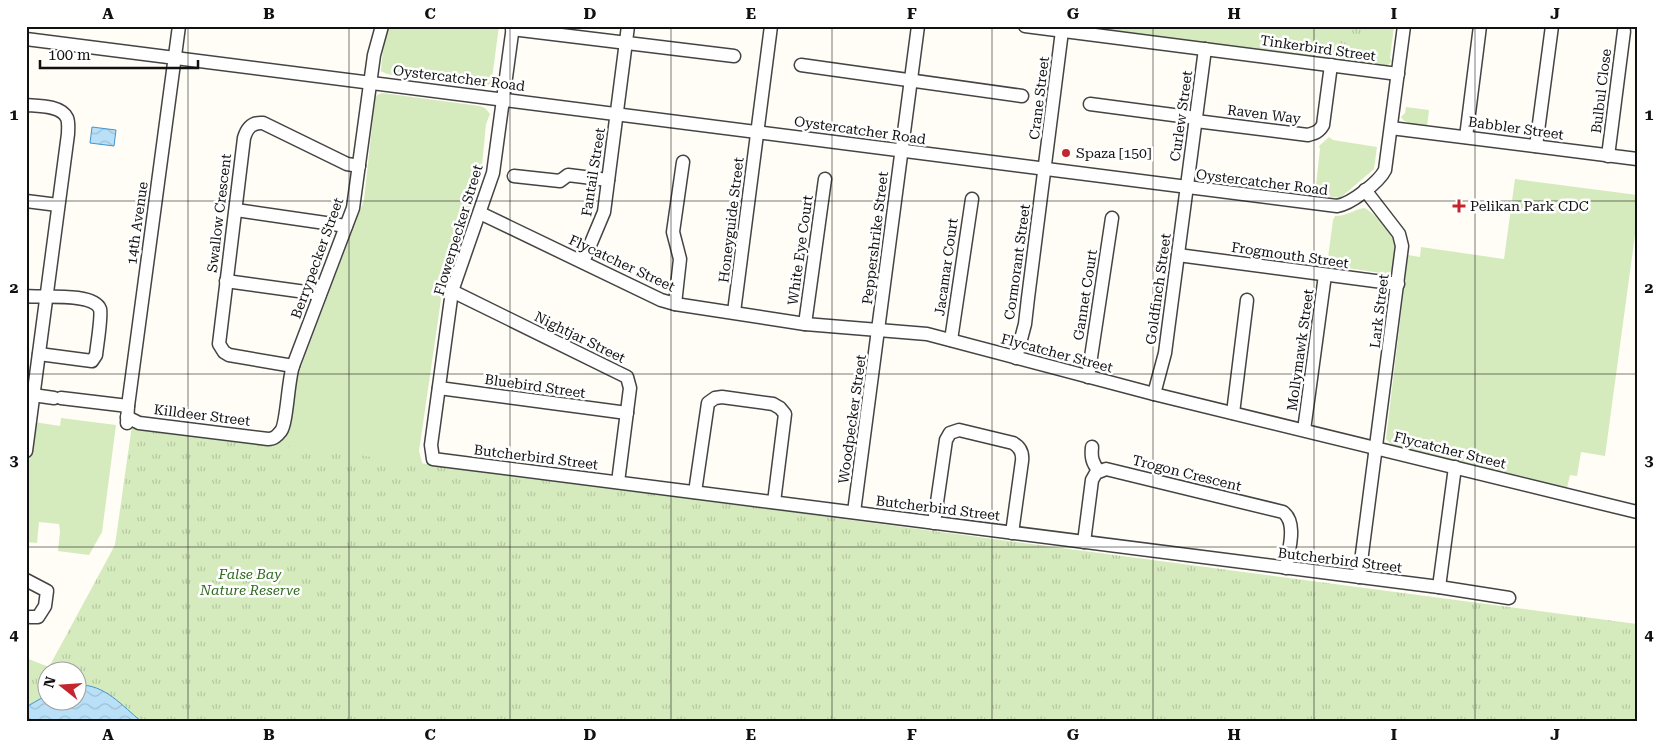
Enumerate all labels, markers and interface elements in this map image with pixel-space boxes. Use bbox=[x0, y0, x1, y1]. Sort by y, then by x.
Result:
text: A bbox=[102, 4, 114, 23]
text: B bbox=[263, 4, 275, 23]
text: C bbox=[424, 4, 436, 23]
text: D bbox=[584, 4, 597, 23]
text: E bbox=[746, 4, 756, 23]
text: F bbox=[907, 4, 917, 23]
text: G bbox=[1067, 4, 1080, 23]
text: H bbox=[1227, 4, 1241, 23]
text: I bbox=[1391, 4, 1397, 23]
text: J bbox=[1550, 4, 1560, 23]
street label: Tinkerbird Street bbox=[1259, 32, 1377, 64]
scale bar bbox=[40, 38, 198, 70]
text: 100 m bbox=[48, 46, 91, 64]
street label: Bulbul Close bbox=[1588, 47, 1614, 134]
street label: Crane Street bbox=[1026, 55, 1052, 141]
street label: Oystercatcher Road bbox=[392, 62, 526, 94]
street label: Curlew Street bbox=[1167, 69, 1195, 163]
street label: Raven Way bbox=[1226, 102, 1302, 127]
text: 1 bbox=[10, 105, 19, 124]
text: 1 bbox=[1645, 105, 1654, 124]
street label: Oystercatcher Road bbox=[793, 113, 927, 147]
street label: Babbler Street bbox=[1467, 113, 1565, 143]
street label: Fantail Street bbox=[578, 127, 608, 217]
place label: Spaza [150] bbox=[1076, 145, 1151, 161]
marker: Spaza [150] bbox=[1060, 147, 1072, 159]
street label: Swallow Crescent bbox=[204, 153, 234, 273]
street label: Honeyguide Street bbox=[715, 156, 747, 284]
street label: Flowerpecker Street bbox=[430, 163, 486, 297]
street label: Oystercatcher Road bbox=[1195, 166, 1329, 198]
street label: Peppershrike Street bbox=[859, 171, 891, 305]
street label: 14th Avenue bbox=[123, 180, 151, 266]
street label: White Eye Court bbox=[784, 194, 816, 306]
street label: Berrypecker Street bbox=[288, 195, 346, 321]
place label: Pelikan Park CDC bbox=[1470, 198, 1589, 214]
marker: Pelikan Park CDC bbox=[1452, 199, 1466, 213]
street label: Cormorant Street bbox=[1001, 203, 1033, 321]
street label: Jacamar Court bbox=[931, 217, 961, 317]
street label: Flycatcher Street bbox=[566, 231, 678, 295]
street label: Goldfinch Street bbox=[1142, 232, 1174, 346]
street label: Frogmouth Street bbox=[1230, 239, 1350, 271]
street label: Gannet Court bbox=[1070, 248, 1100, 342]
street label: Lark Street bbox=[1367, 273, 1391, 349]
text: 2 bbox=[10, 278, 19, 297]
text: 2 bbox=[1645, 278, 1654, 297]
street label: Mollymawk Street bbox=[1284, 288, 1316, 412]
street label: Nightjar Street bbox=[532, 308, 628, 366]
street label: Flycatcher Street bbox=[999, 330, 1115, 376]
street label: Woodpecker Street bbox=[835, 353, 869, 485]
street label: Bluebird Street bbox=[483, 371, 587, 401]
street label: Killdeer Street bbox=[153, 401, 251, 429]
street label: Flycatcher Street bbox=[1392, 428, 1508, 472]
street label: Butcherbird Street bbox=[473, 441, 599, 473]
text: 3 bbox=[10, 451, 19, 470]
text: 3 bbox=[1645, 451, 1654, 470]
street label: Trogon Crescent bbox=[1131, 452, 1243, 494]
street label: Butcherbird Street bbox=[875, 492, 1001, 524]
street label: Butcherbird Street bbox=[1277, 544, 1403, 576]
park label: False Bay Nature Reserve bbox=[199, 566, 300, 598]
text: 4 bbox=[10, 625, 19, 644]
text: 4 bbox=[1645, 625, 1654, 644]
north arrow bbox=[38, 660, 88, 710]
text: N bbox=[40, 674, 59, 690]
text: A bbox=[102, 725, 114, 744]
text: B bbox=[263, 725, 275, 744]
text: C bbox=[424, 725, 436, 744]
text: D bbox=[584, 725, 597, 744]
text: E bbox=[746, 725, 756, 744]
text: F bbox=[907, 725, 917, 744]
text: G bbox=[1067, 725, 1080, 744]
text: H bbox=[1227, 725, 1241, 744]
text: I bbox=[1391, 725, 1397, 744]
text: J bbox=[1550, 725, 1560, 744]

